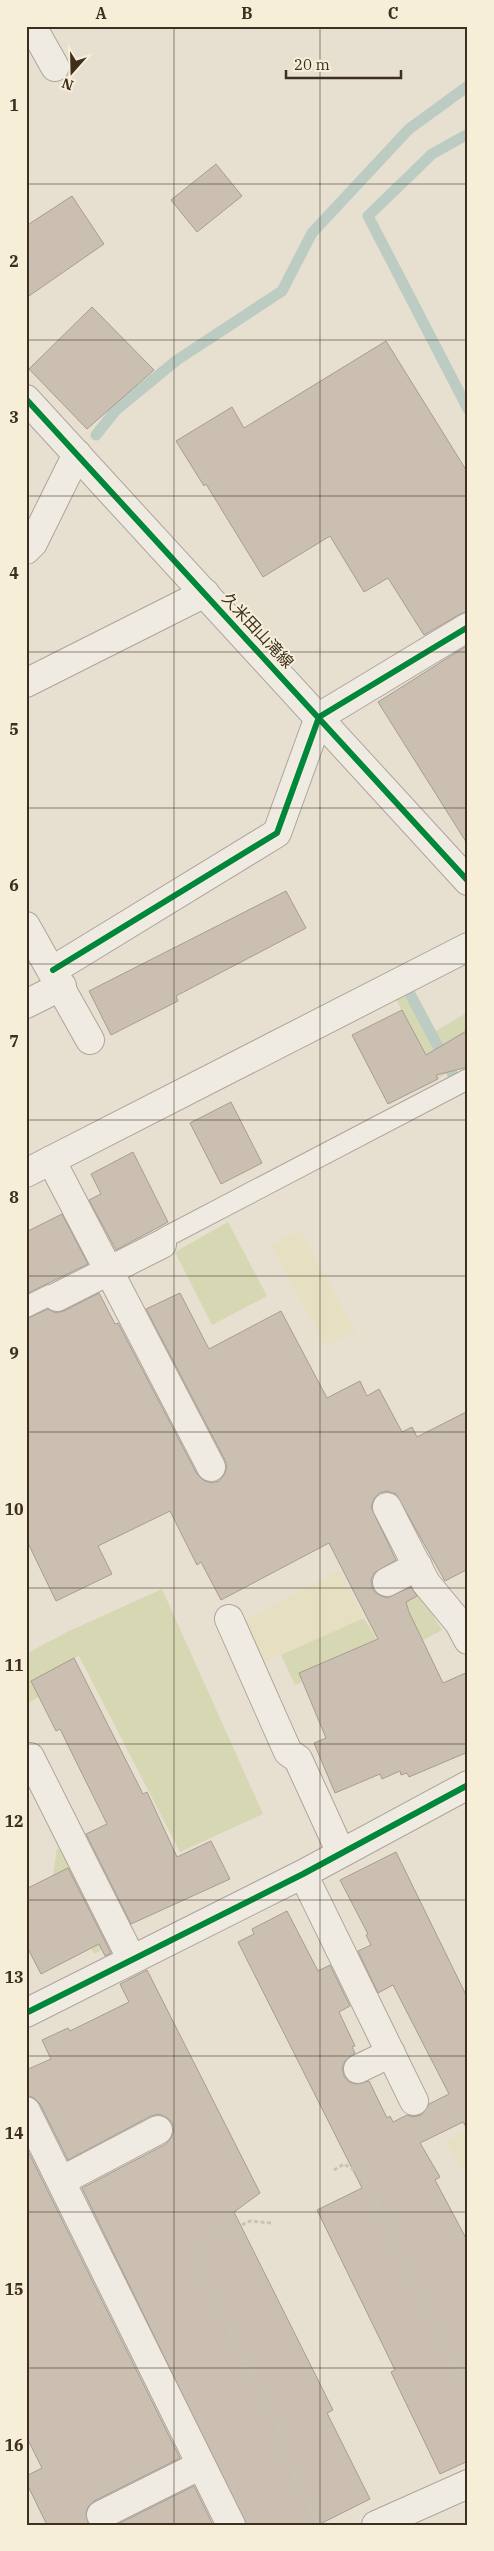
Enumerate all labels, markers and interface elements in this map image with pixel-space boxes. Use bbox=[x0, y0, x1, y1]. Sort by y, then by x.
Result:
text: A bbox=[95, 3, 107, 23]
text: B bbox=[241, 3, 253, 23]
text: C bbox=[388, 3, 398, 23]
north arrow bbox=[48, 48, 98, 98]
scale bar bbox=[286, 48, 402, 80]
text: 20 m bbox=[294, 55, 330, 74]
text: N bbox=[59, 74, 76, 95]
text: 1 bbox=[9, 95, 19, 115]
text: 2 bbox=[9, 251, 19, 271]
text: 3 bbox=[9, 407, 19, 427]
text: 4 bbox=[9, 563, 19, 583]
street label: 久米田山滝線 bbox=[218, 588, 298, 672]
text: 5 bbox=[9, 719, 19, 739]
text: 6 bbox=[9, 875, 19, 895]
text: 7 bbox=[9, 1031, 19, 1051]
text: 8 bbox=[9, 1187, 19, 1207]
text: 9 bbox=[9, 1343, 19, 1363]
text: 10 bbox=[4, 1499, 24, 1519]
text: 11 bbox=[4, 1655, 24, 1675]
text: 12 bbox=[4, 1811, 24, 1831]
text: 13 bbox=[4, 1967, 24, 1987]
text: 14 bbox=[4, 2123, 24, 2143]
text: 15 bbox=[4, 2279, 24, 2299]
text: 16 bbox=[4, 2435, 24, 2455]

